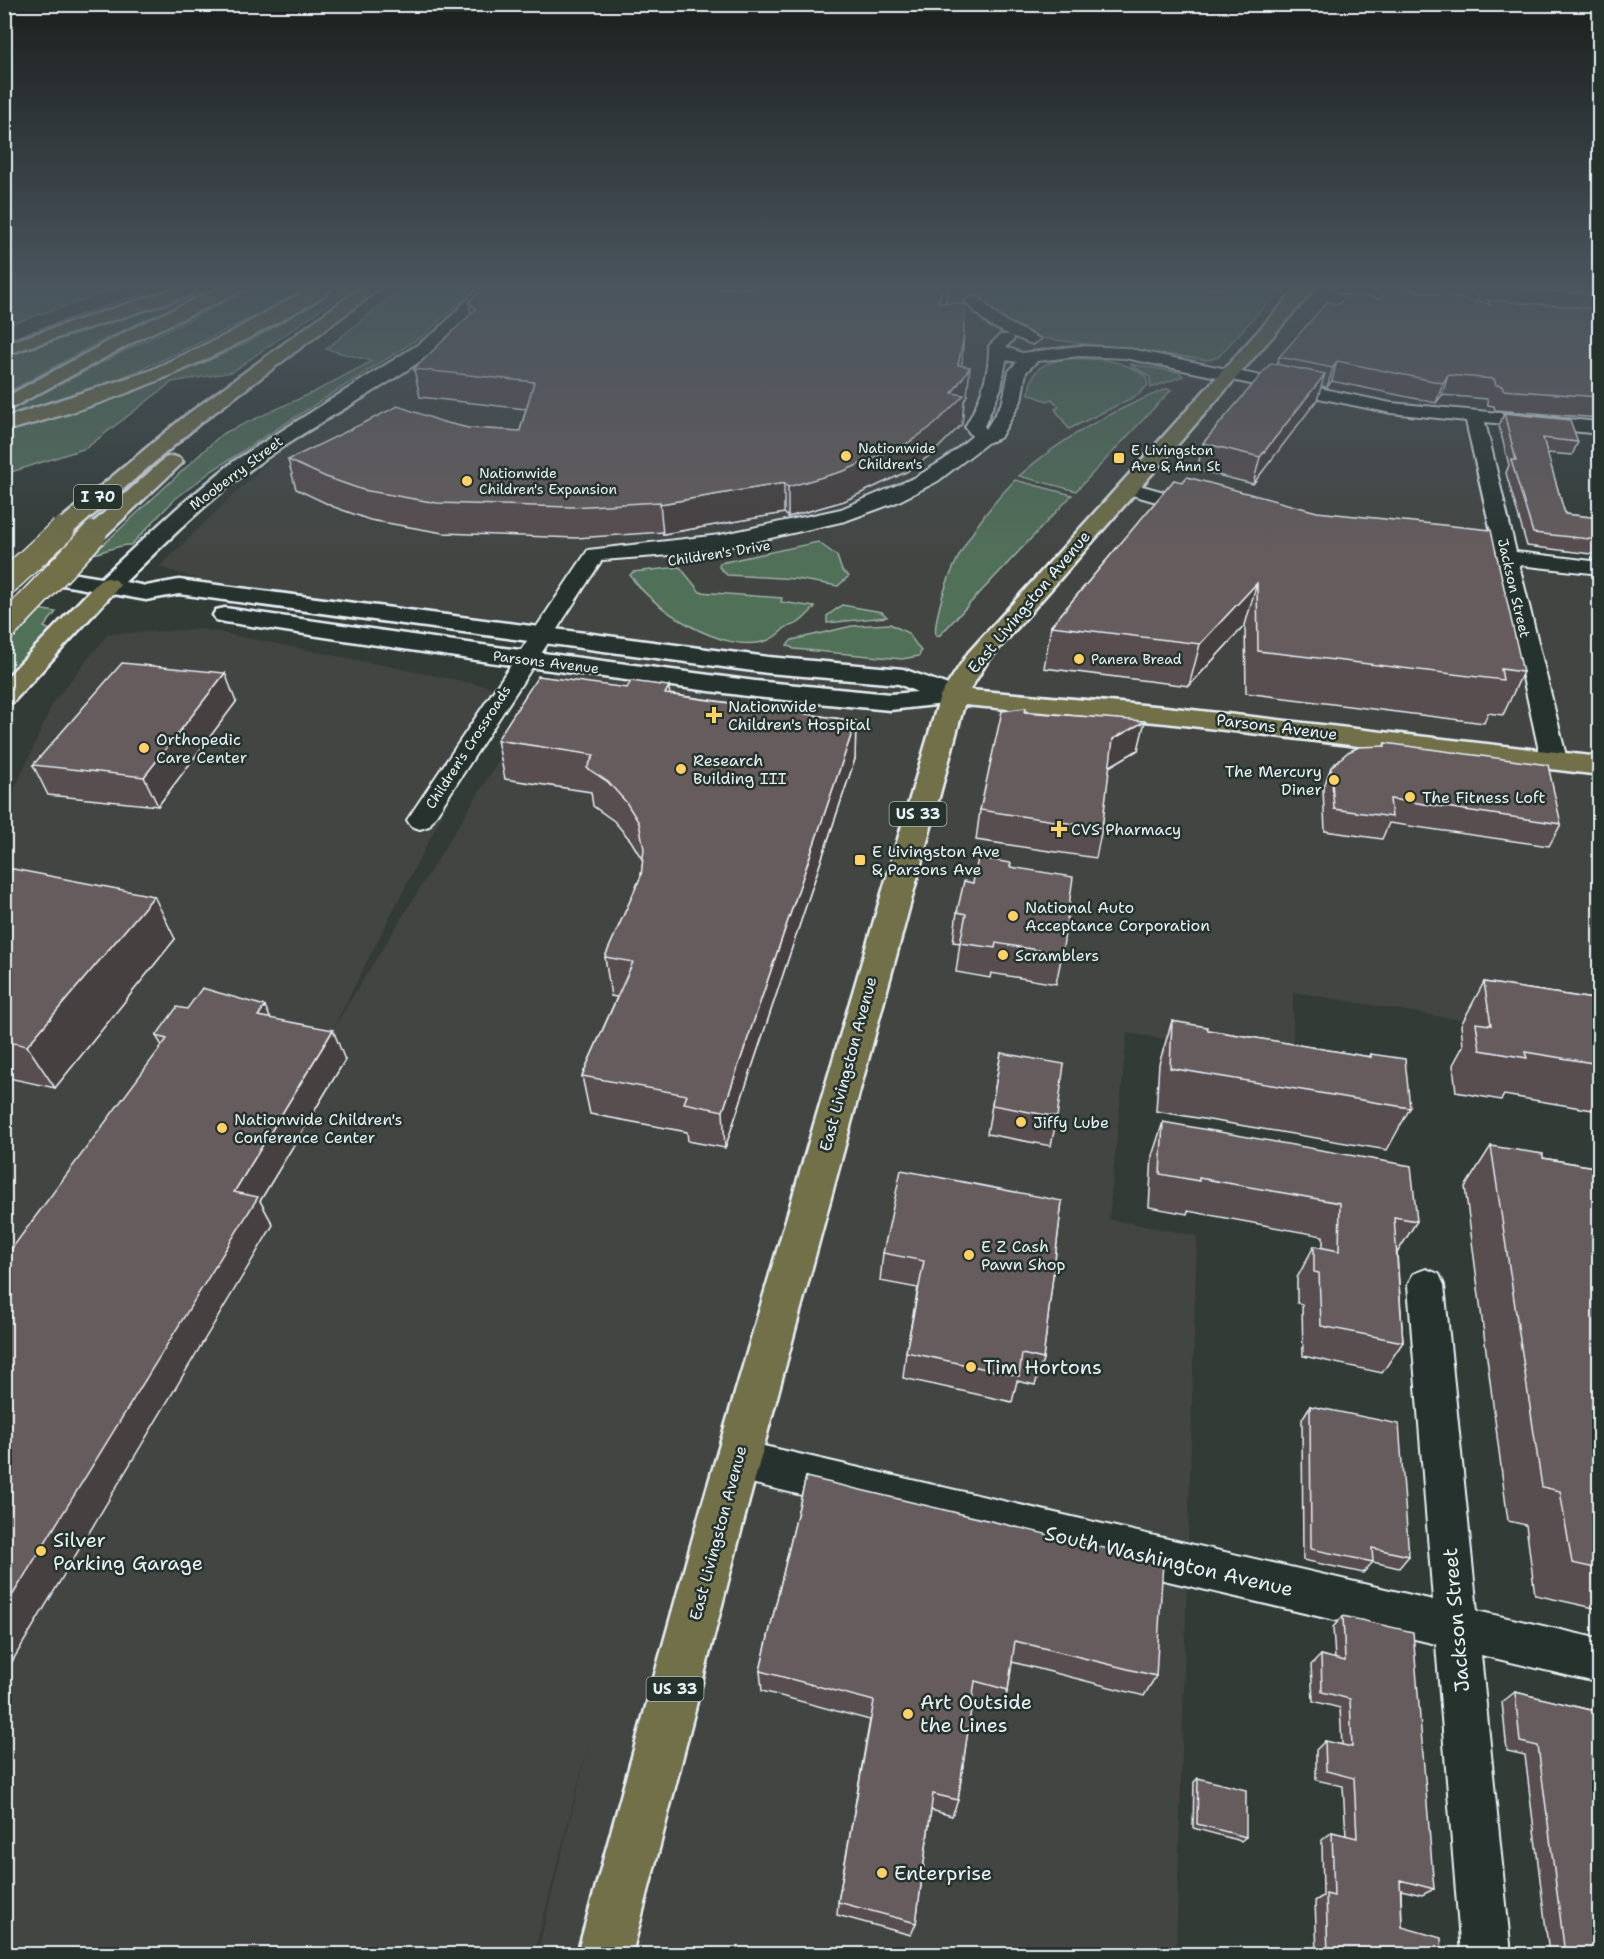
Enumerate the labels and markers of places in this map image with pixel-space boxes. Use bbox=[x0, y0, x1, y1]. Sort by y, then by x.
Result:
place label: Nationwide Children's bbox=[858, 439, 936, 473]
place label: E Livingston Ave & Ann St bbox=[1131, 441, 1220, 475]
marker: Nationwide Children's bbox=[839, 449, 853, 463]
marker: E Livingston Ave & Ann St bbox=[1112, 451, 1126, 465]
place label: Nationwide Children's Expansion bbox=[479, 464, 617, 498]
marker: Nationwide Children's Expansion bbox=[460, 474, 474, 488]
place label: Panera Bread bbox=[1091, 650, 1182, 668]
marker: Panera Bread bbox=[1072, 652, 1086, 666]
place label: Nationwide Children's Hospital bbox=[728, 696, 871, 735]
marker: Nationwide Children's Hospital bbox=[705, 706, 723, 724]
place label: Orthopedic Care Center bbox=[156, 729, 247, 768]
marker: Orthopedic Care Center bbox=[137, 741, 151, 755]
place label: Research Building III bbox=[693, 750, 787, 789]
place label: The Mercury Diner bbox=[1225, 761, 1322, 800]
marker: Research Building III bbox=[674, 762, 688, 776]
marker: The Mercury Diner bbox=[1327, 773, 1341, 787]
place label: The Fitness Loft bbox=[1422, 787, 1546, 808]
marker: The Fitness Loft bbox=[1403, 790, 1417, 804]
place label: CVS Pharmacy bbox=[1071, 819, 1181, 840]
marker: CVS Pharmacy bbox=[1052, 822, 1066, 836]
place label: E Livingston Ave & Parsons Ave bbox=[872, 841, 1000, 880]
marker: E Livingston Ave & Parsons Ave bbox=[853, 853, 867, 867]
place label: National Auto Acceptance Corporation bbox=[1025, 897, 1210, 936]
marker: National Auto Acceptance Corporation bbox=[1006, 909, 1020, 923]
place label: Scramblers bbox=[1015, 945, 1099, 966]
marker: Scramblers bbox=[996, 948, 1010, 962]
place label: Nationwide Children's Conference Center bbox=[234, 1109, 403, 1148]
place label: Jiffy Lube bbox=[1033, 1112, 1109, 1133]
marker: Jiffy Lube bbox=[1014, 1115, 1028, 1129]
marker: Nationwide Children's Conference Center bbox=[215, 1121, 229, 1135]
place label: E Z Cash Pawn Shop bbox=[981, 1236, 1065, 1275]
marker: E Z Cash Pawn Shop bbox=[962, 1248, 976, 1262]
place label: Tim Hortons bbox=[983, 1354, 1102, 1380]
marker: Tim Hortons bbox=[964, 1360, 978, 1374]
place label: Silver Parking Garage bbox=[53, 1527, 203, 1576]
marker: Silver Parking Garage bbox=[34, 1544, 48, 1558]
place label: Art Outside the Lines bbox=[920, 1689, 1032, 1738]
marker: Art Outside the Lines bbox=[901, 1707, 915, 1721]
place label: Enterprise bbox=[894, 1860, 992, 1886]
marker: Enterprise bbox=[875, 1866, 889, 1880]

